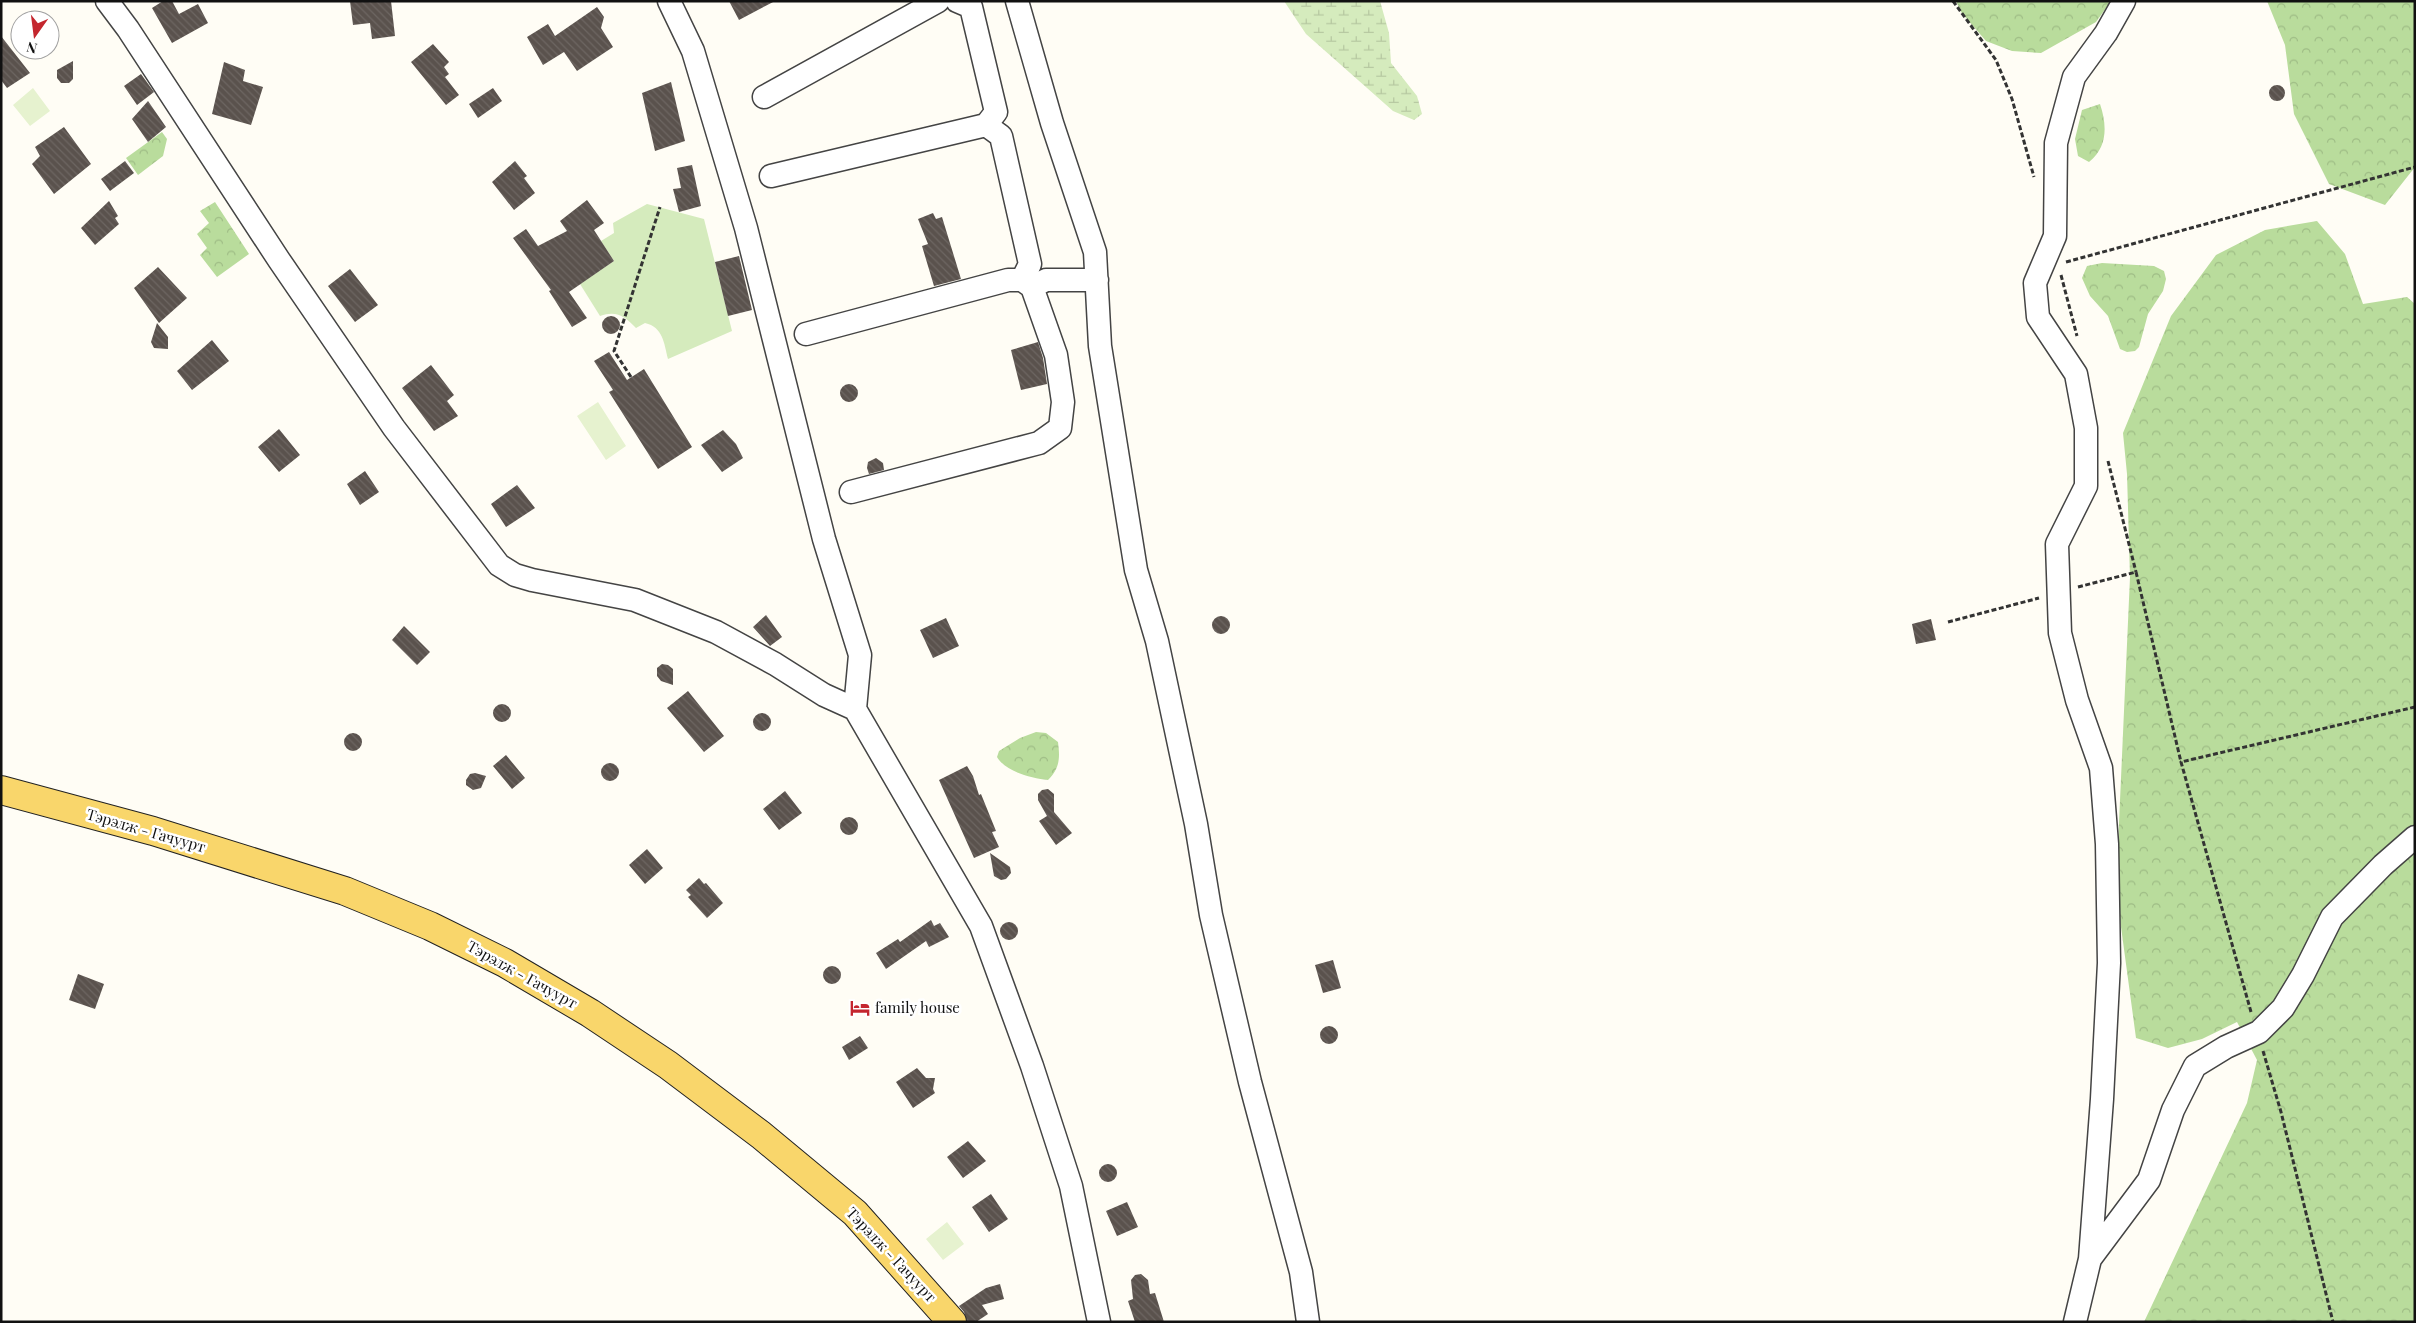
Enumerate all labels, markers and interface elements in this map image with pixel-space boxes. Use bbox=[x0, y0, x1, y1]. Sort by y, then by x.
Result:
north arrow bbox=[10, 10, 60, 60]
text: N bbox=[25, 38, 39, 59]
street label: Тэрэлж - Гачуурт bbox=[84, 803, 208, 857]
street label: Тэрэлж - Гачуурт bbox=[464, 936, 581, 1013]
hotel icon: family house bbox=[849, 997, 871, 1019]
place label: family house bbox=[875, 997, 960, 1017]
street label: Тэрэлж - Гачуурт bbox=[842, 1202, 941, 1306]

